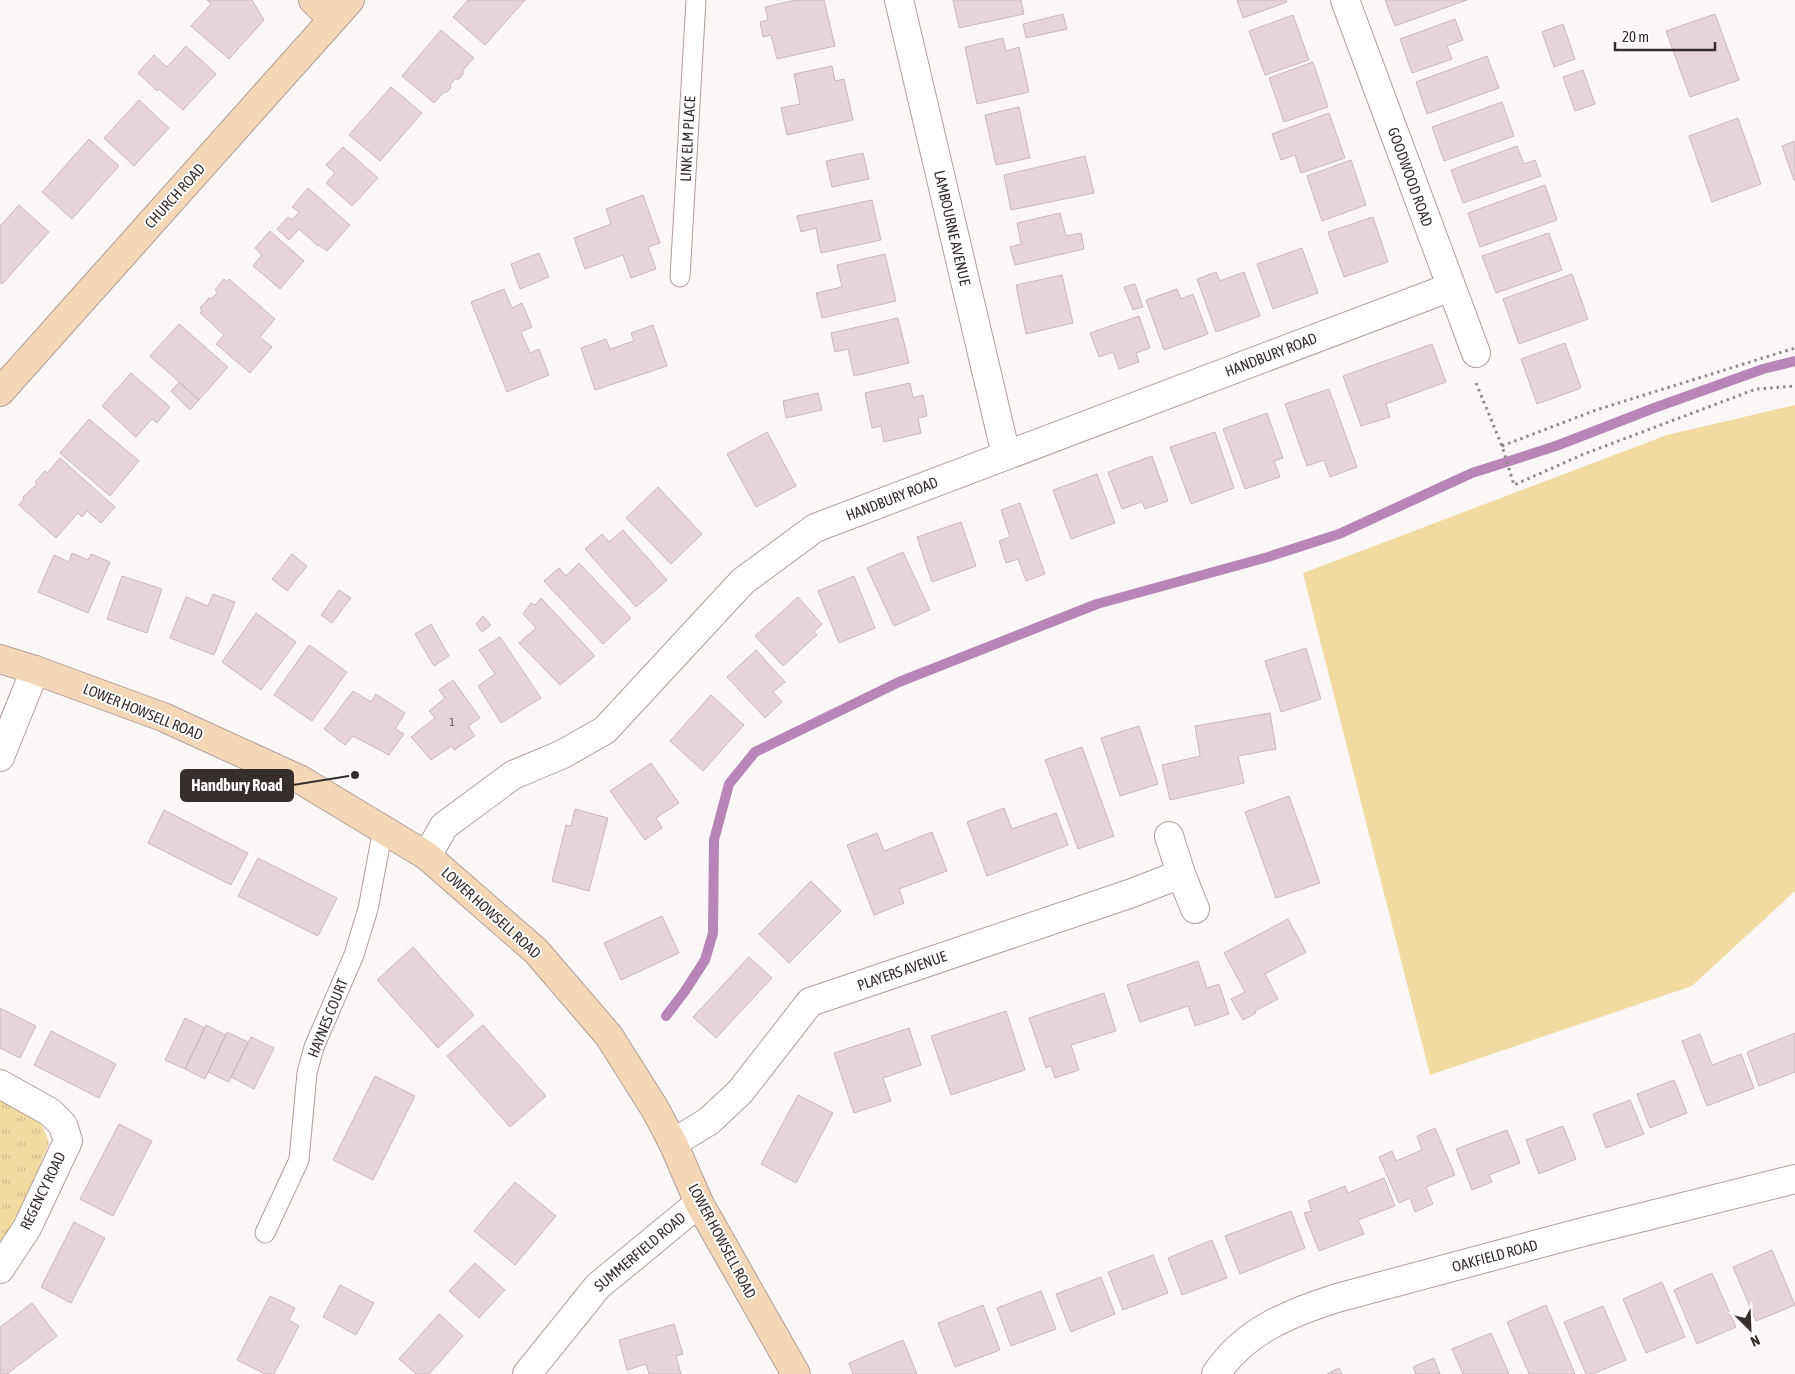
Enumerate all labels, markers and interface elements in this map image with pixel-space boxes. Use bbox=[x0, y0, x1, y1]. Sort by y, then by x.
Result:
scale bar bbox=[1615, 20, 1715, 52]
text: 20 m bbox=[1622, 28, 1649, 45]
street label: LINK ELM PLACE bbox=[677, 95, 698, 182]
street label: GOODWOOD ROAD bbox=[1385, 125, 1436, 229]
street label: CHURCH ROAD bbox=[141, 160, 208, 231]
street label: LAMBOURNE AVENUE bbox=[931, 169, 974, 288]
street label: HANDBURY ROAD bbox=[1222, 329, 1319, 380]
street label: HANDBURY ROAD bbox=[843, 473, 940, 524]
street label: LOWER HOWSELL ROAD bbox=[81, 680, 205, 743]
house number: 1 bbox=[449, 715, 455, 729]
callout: Handbury Road bbox=[181, 770, 293, 801]
text: Handbury Road bbox=[191, 776, 283, 794]
street label: LOWER HOWSELL ROAD bbox=[438, 864, 544, 962]
street label: PLAYERS AVENUE bbox=[855, 947, 949, 994]
street label: HAYNES COURT bbox=[304, 975, 351, 1060]
street label: REGENCY ROAD bbox=[16, 1149, 69, 1232]
street label: LOWER HOWSELL ROAD bbox=[685, 1181, 760, 1301]
street label: SUMMERFIELD ROAD bbox=[591, 1209, 689, 1295]
street label: OAKFIELD ROAD bbox=[1450, 1236, 1539, 1275]
north arrow bbox=[1725, 1304, 1775, 1354]
text: N bbox=[1748, 1332, 1762, 1350]

